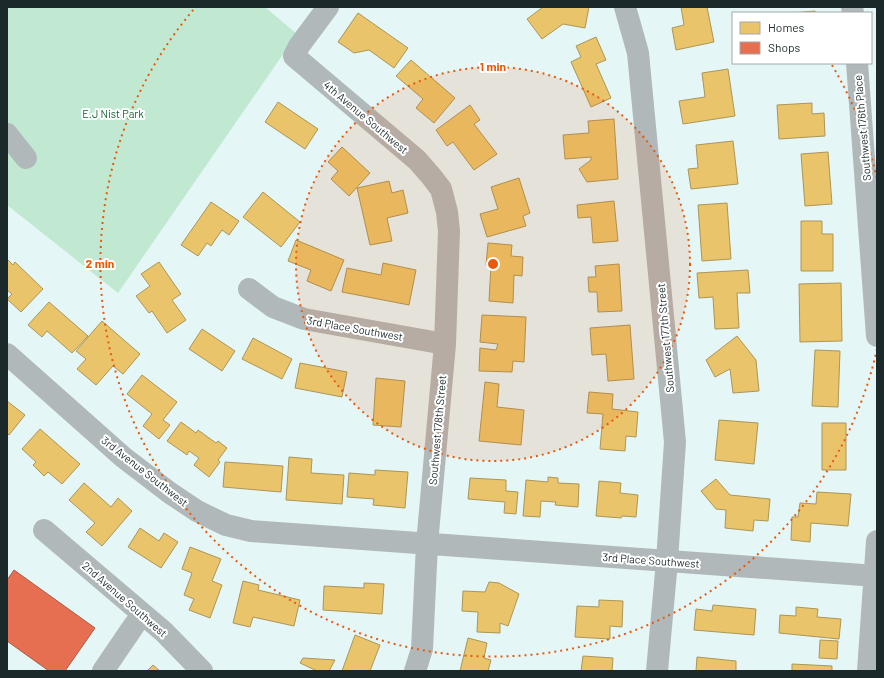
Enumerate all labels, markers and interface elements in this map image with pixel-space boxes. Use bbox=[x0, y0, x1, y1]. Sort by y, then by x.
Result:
legend bbox=[732, 12, 872, 64]
text: Homes bbox=[768, 20, 805, 34]
text: Shops bbox=[768, 40, 801, 54]
text: 1 min bbox=[480, 59, 506, 73]
street label: Southwest 176th Place bbox=[851, 74, 873, 181]
street label: 4th Avenue Southwest bbox=[321, 78, 411, 156]
park label: E.J Nist Park bbox=[82, 107, 144, 120]
text: 2 min bbox=[86, 256, 114, 270]
centre of rings bbox=[486, 257, 500, 271]
street label: Southwest 177th Street bbox=[654, 283, 676, 393]
street label: 3rd Place Southwest bbox=[306, 313, 404, 343]
street label: Southwest 178th Street bbox=[426, 375, 448, 485]
street label: 3rd Avenue Southwest bbox=[99, 433, 191, 509]
street label: 3rd Place Southwest bbox=[602, 550, 700, 570]
street label: 2nd Avenue Southwest bbox=[80, 559, 170, 639]

